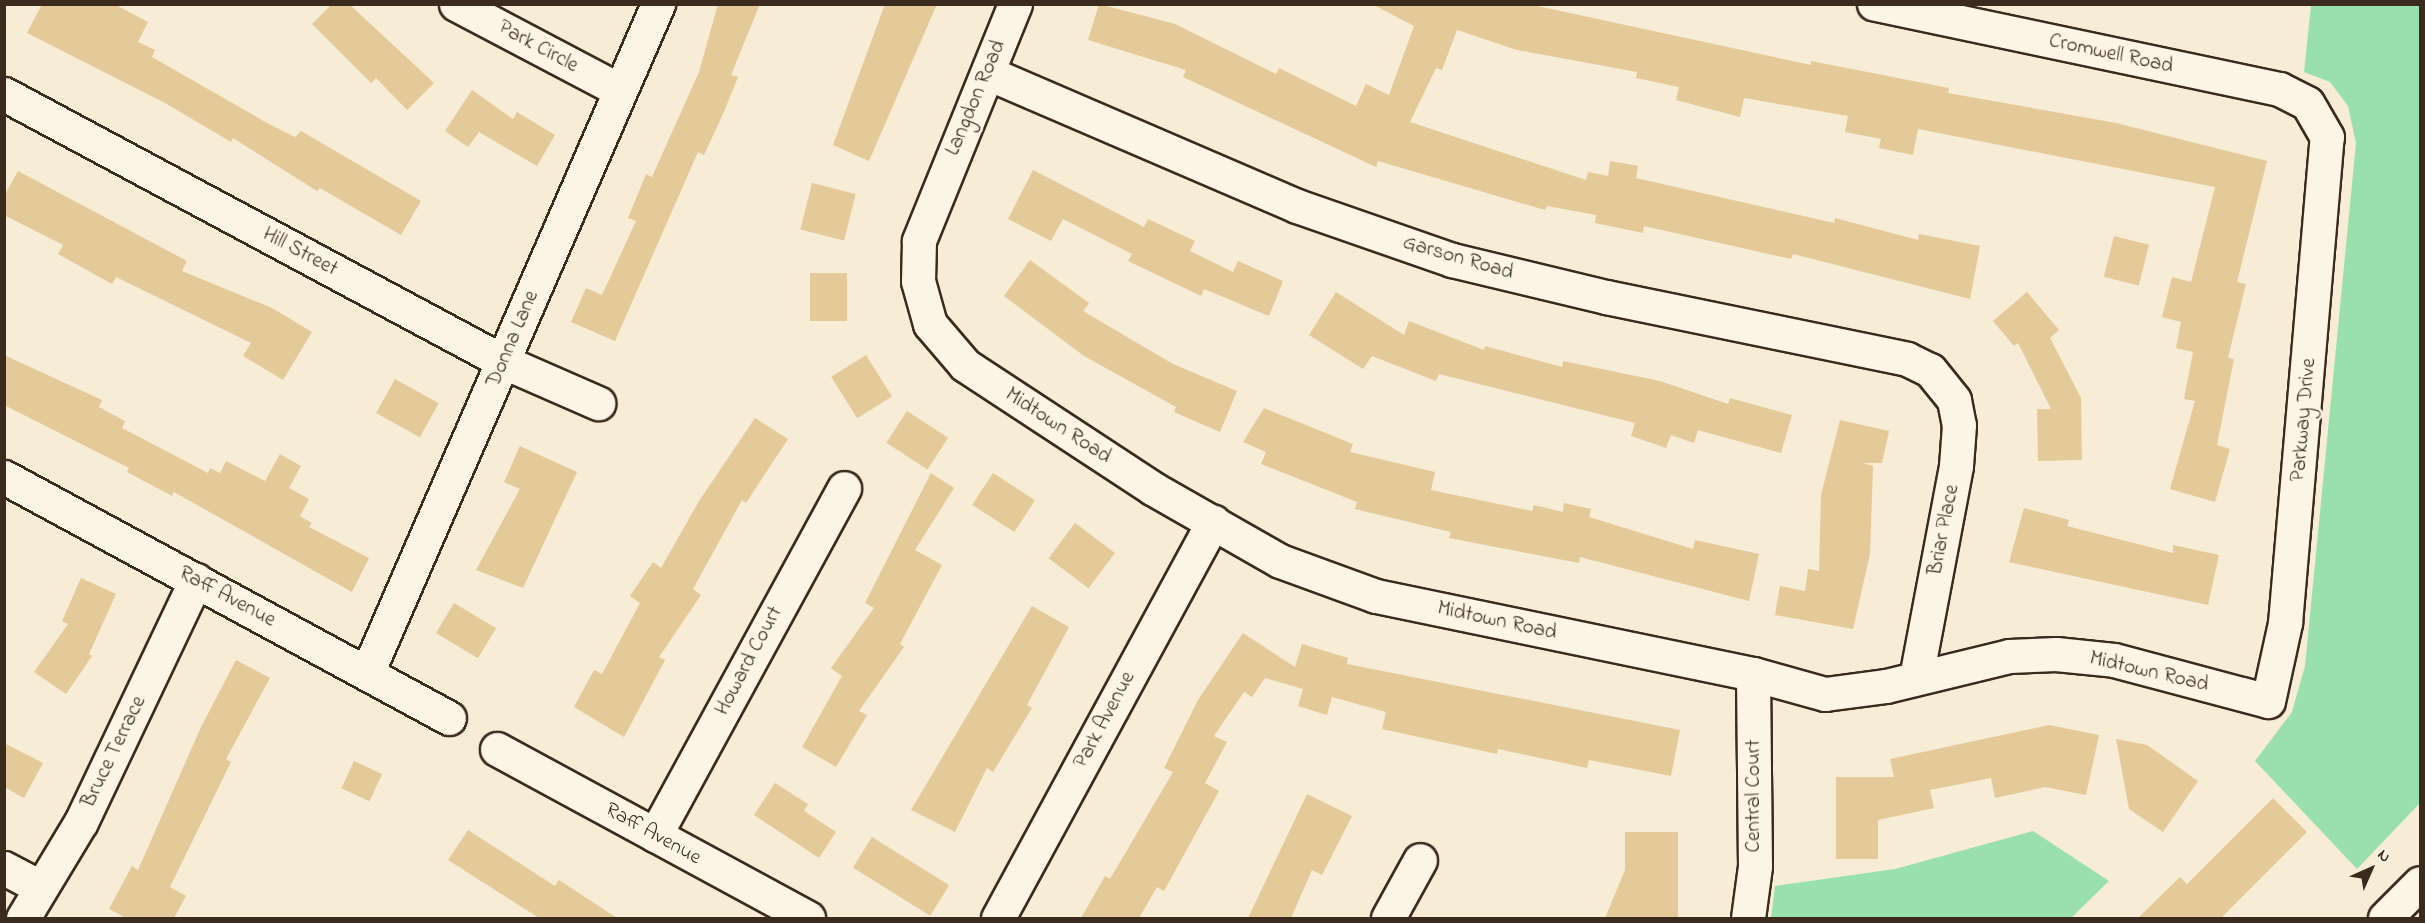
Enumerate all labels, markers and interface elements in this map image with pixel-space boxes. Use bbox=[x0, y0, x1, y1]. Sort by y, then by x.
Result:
street label: Park Circle bbox=[494, 15, 582, 79]
street label: Cromwell Road bbox=[2047, 29, 2175, 79]
street label: Langdon Road bbox=[940, 37, 1012, 159]
street label: Hill Street bbox=[258, 222, 342, 282]
street label: Garson Road bbox=[1400, 230, 1516, 286]
street label: Donna Lane bbox=[481, 287, 545, 391]
street label: Parkway Drive bbox=[2286, 357, 2322, 483]
street label: Midtown Road bbox=[1000, 382, 1116, 470]
street label: Briar Place bbox=[1923, 482, 1965, 578]
street label: Raff Avenue bbox=[174, 561, 280, 633]
street label: Midtown Road bbox=[1435, 596, 1559, 646]
street label: Howard Court bbox=[710, 602, 788, 720]
street label: Midtown Road bbox=[2087, 646, 2211, 698]
street label: Park Avenue bbox=[1069, 667, 1141, 773]
street label: Bruce Terrace bbox=[76, 692, 152, 812]
street label: Central Court bbox=[1741, 740, 1767, 852]
street label: Raff Avenue bbox=[601, 797, 705, 871]
north arrow bbox=[2341, 839, 2401, 899]
text: N bbox=[2371, 844, 2396, 869]

